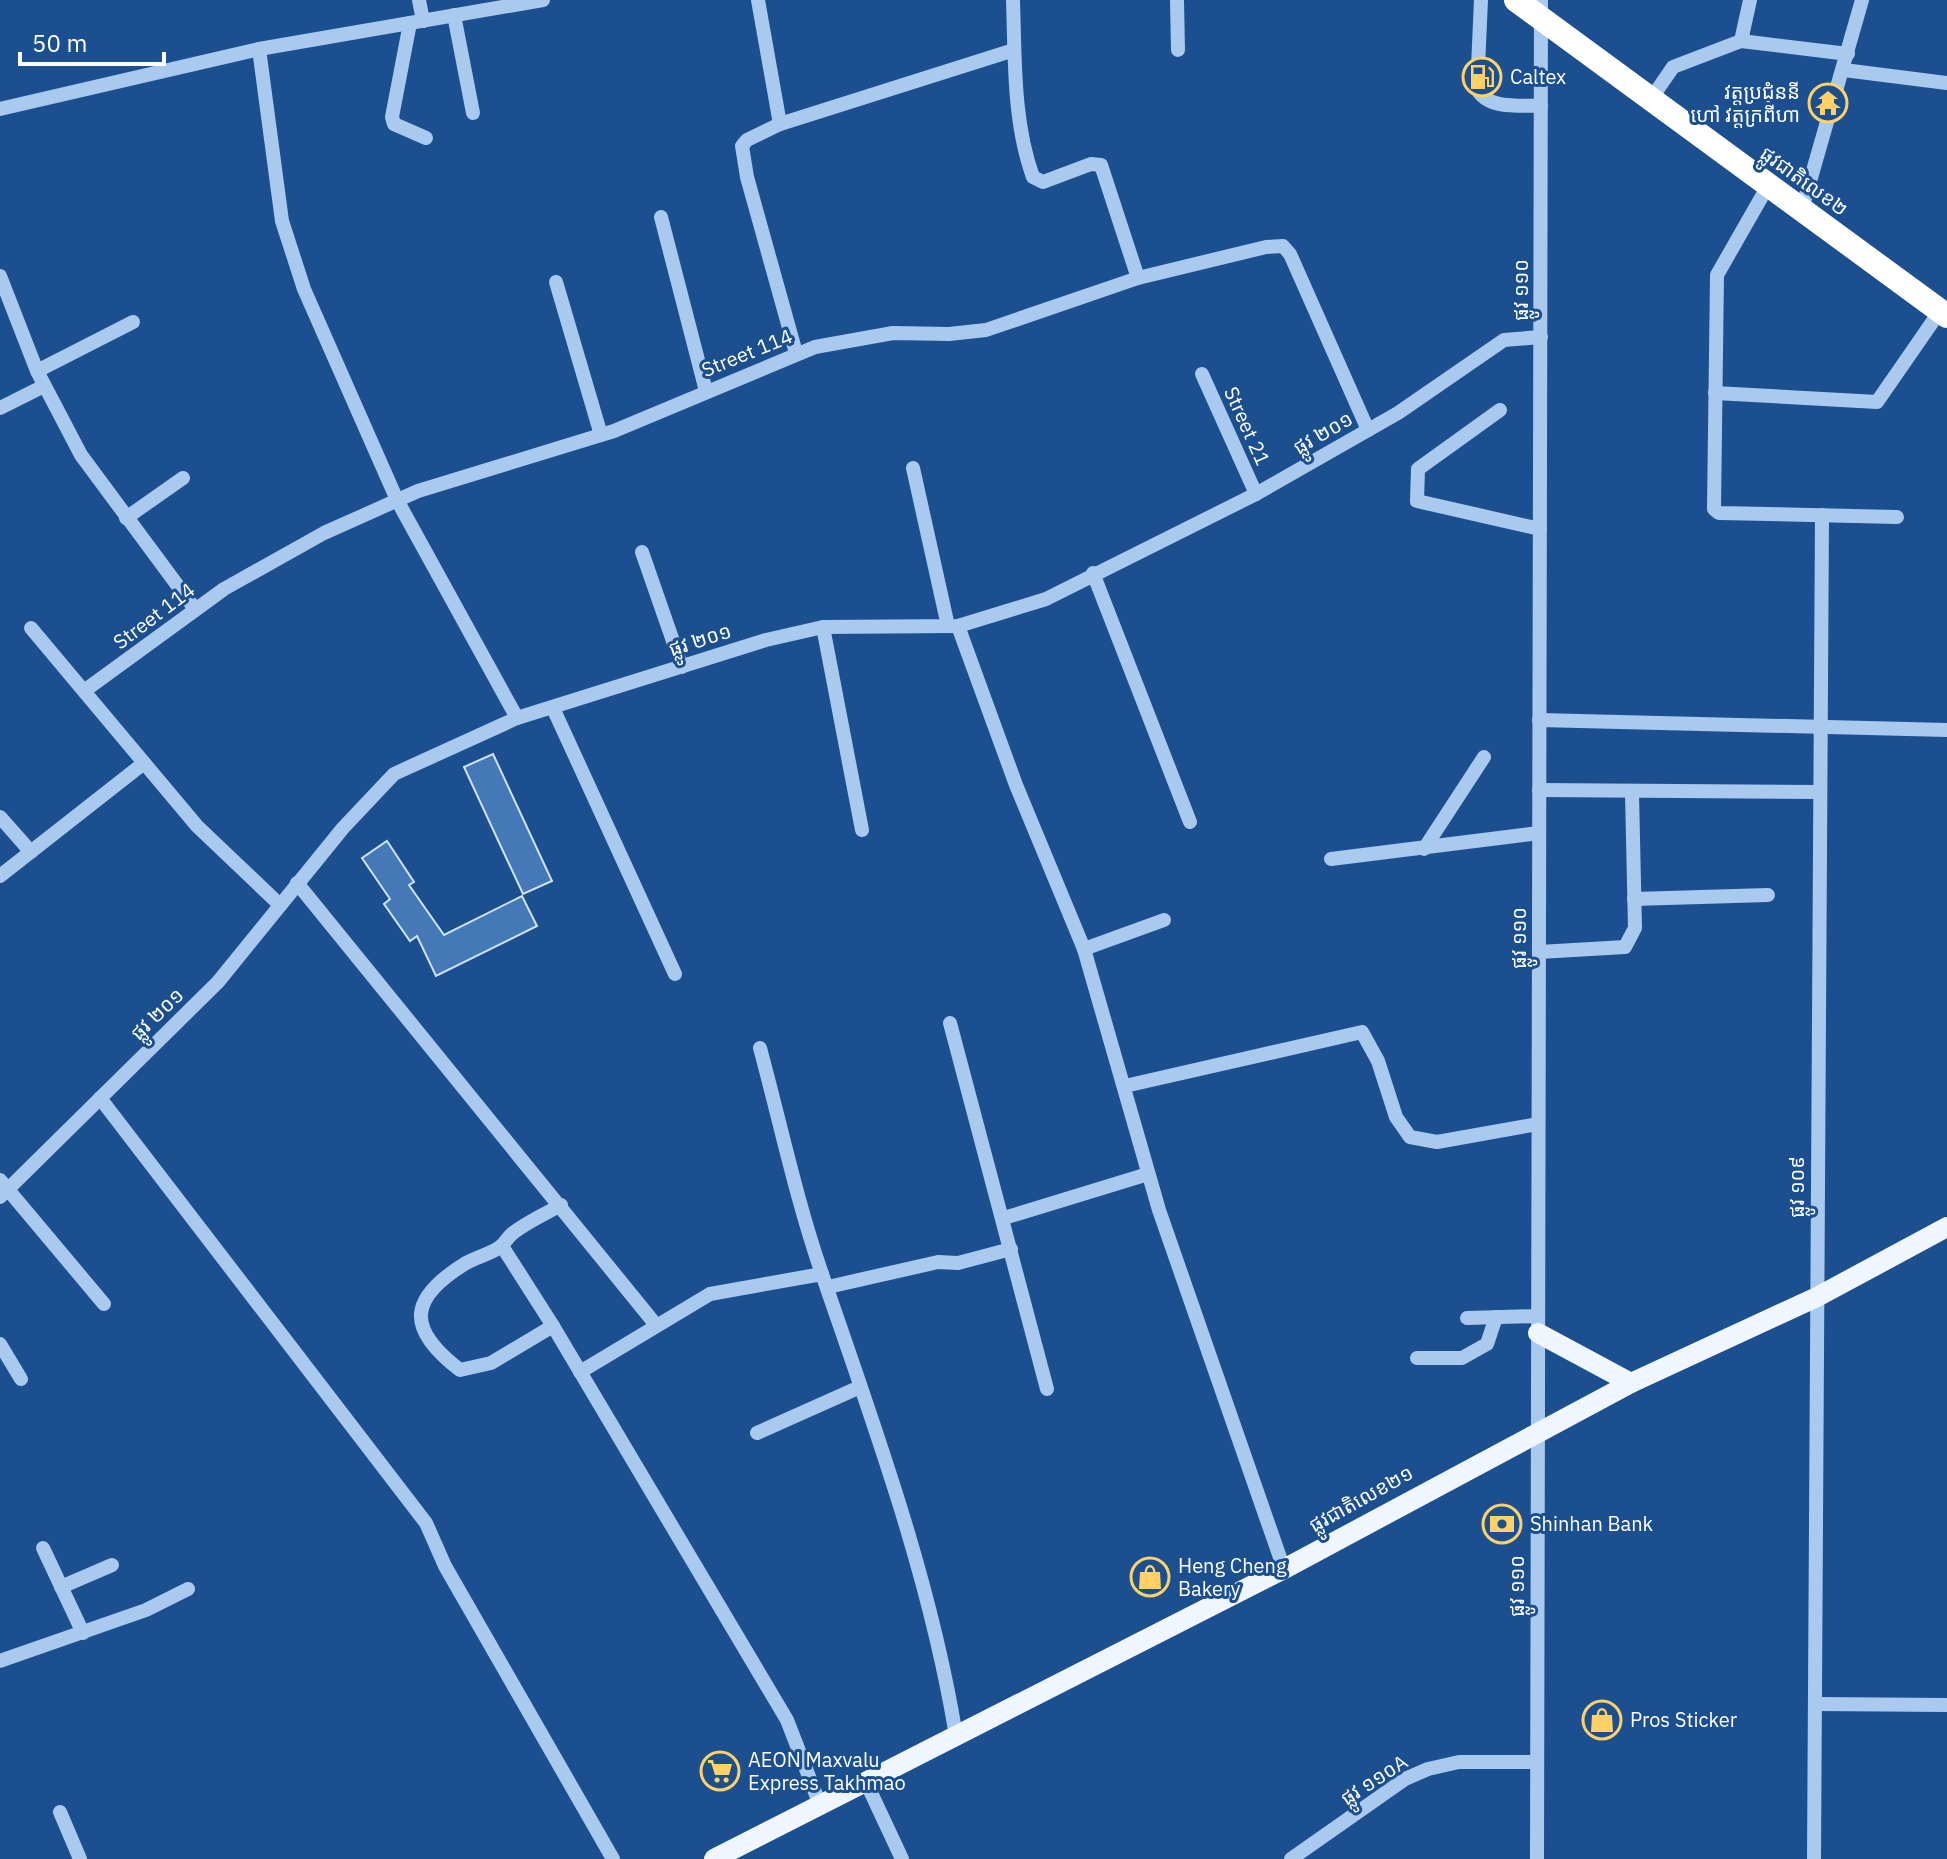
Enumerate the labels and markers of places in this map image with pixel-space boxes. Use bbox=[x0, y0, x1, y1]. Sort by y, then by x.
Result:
fuel station icon: Caltex bbox=[1461, 56, 1503, 98]
place label: Caltex bbox=[1510, 63, 1566, 90]
place label: វត្តប្រជុំននី ហៅ វត្តក្រពីហា bbox=[1691, 78, 1800, 128]
temple icon: វត្តប្រជុំននី ហៅ វត្តក្រពីហា bbox=[1807, 82, 1849, 124]
bank icon: Shinhan Bank bbox=[1481, 1503, 1523, 1545]
place label: Shinhan Bank bbox=[1530, 1510, 1654, 1537]
place label: Heng Cheng Bakery bbox=[1178, 1552, 1287, 1602]
shop icon: Heng Cheng Bakery bbox=[1129, 1556, 1171, 1598]
shop icon: Pros Sticker bbox=[1581, 1699, 1623, 1741]
place label: Pros Sticker bbox=[1630, 1706, 1737, 1733]
place label: AEON Maxvalu Express Takhmao bbox=[748, 1746, 906, 1796]
supermarket icon: AEON Maxvalu Express Takhmao bbox=[699, 1750, 741, 1792]

